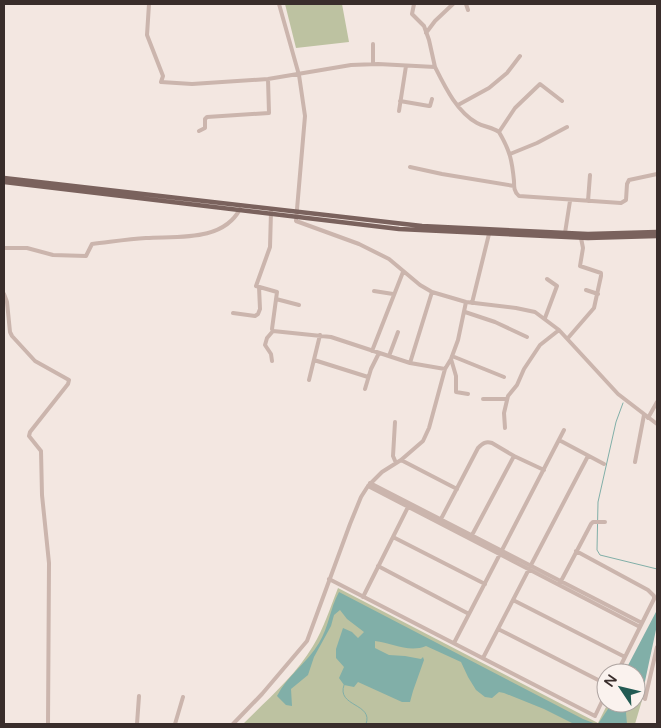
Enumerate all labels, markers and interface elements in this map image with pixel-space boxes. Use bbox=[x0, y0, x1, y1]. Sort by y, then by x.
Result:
north arrow bbox=[596, 663, 646, 713]
text: N bbox=[601, 671, 621, 690]

